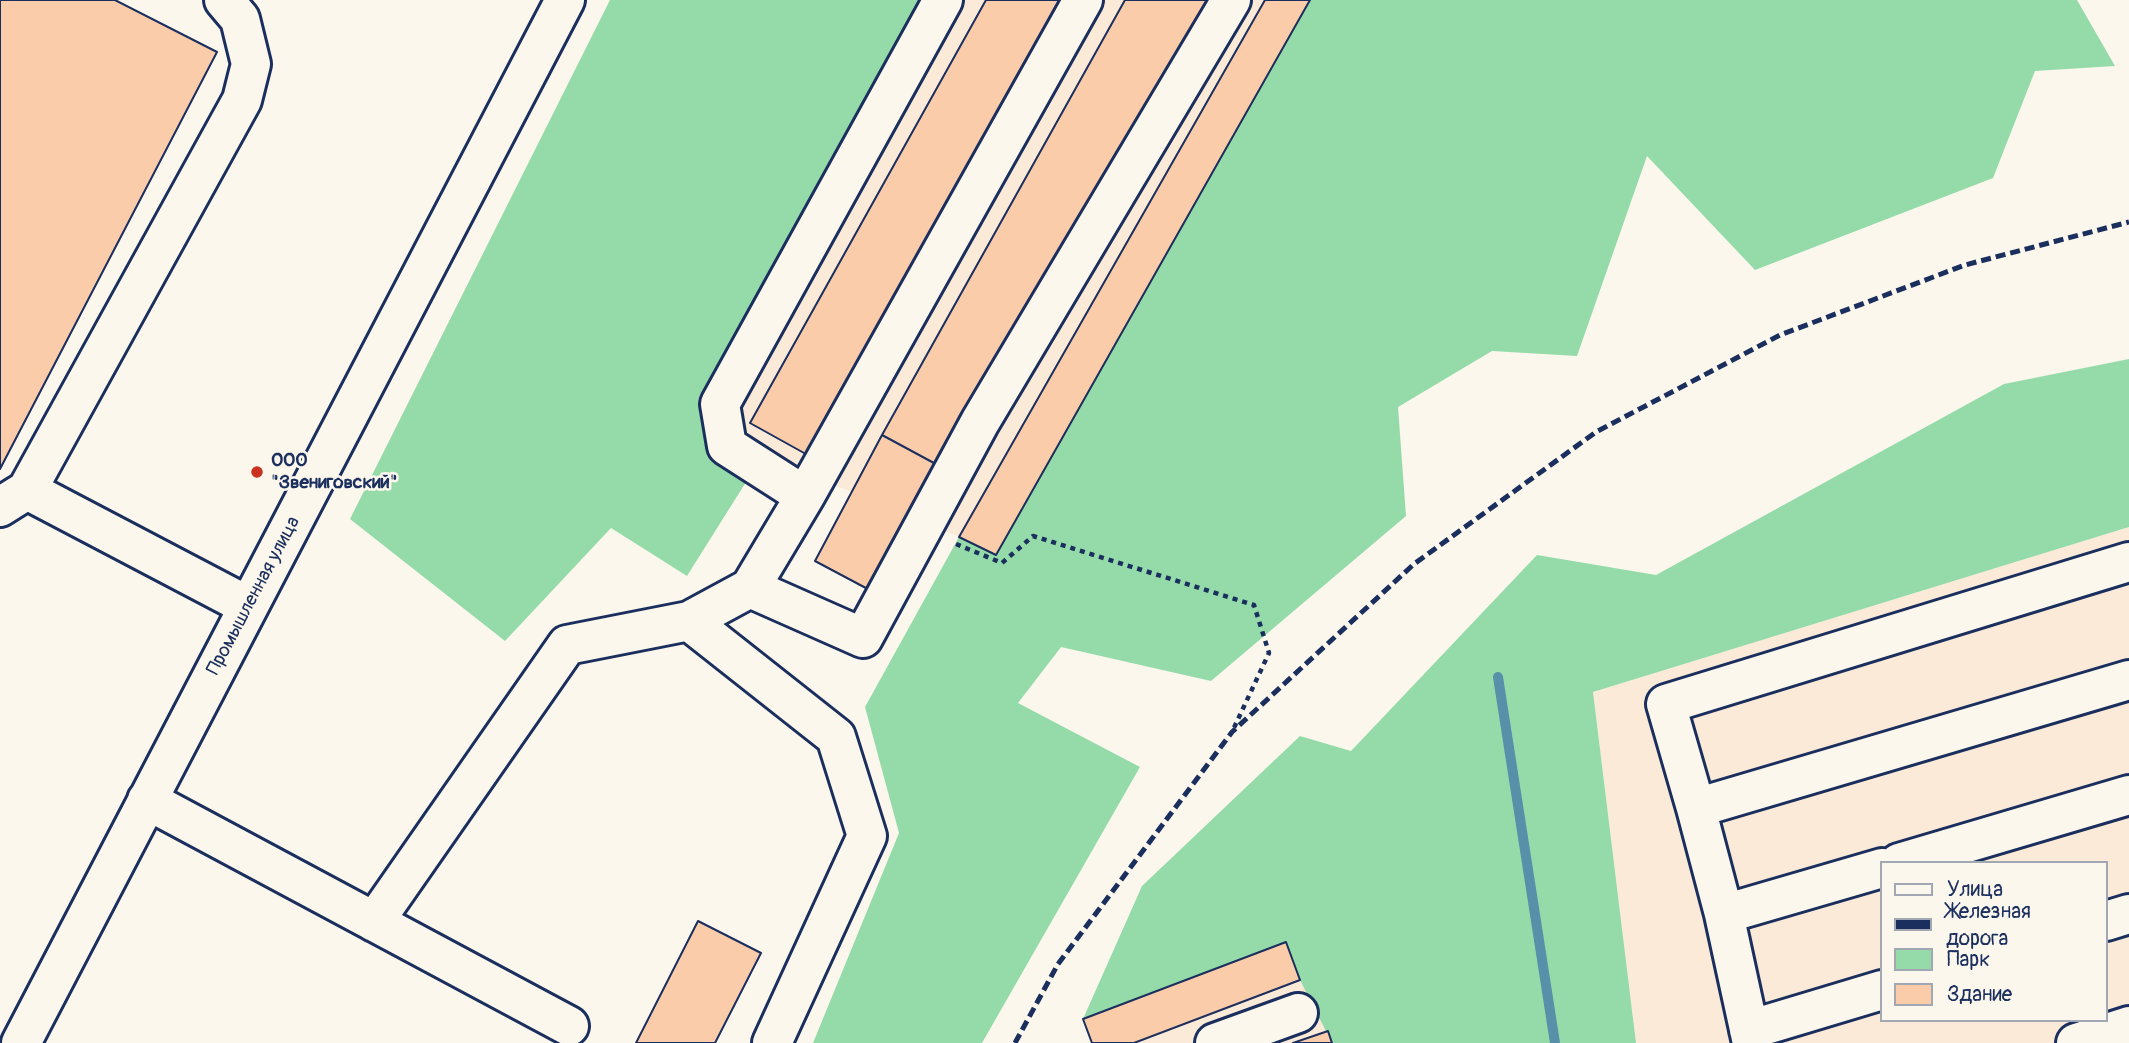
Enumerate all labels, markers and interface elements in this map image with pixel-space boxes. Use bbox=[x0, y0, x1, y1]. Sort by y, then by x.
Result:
place label: ООО "Звениговский" bbox=[271, 450, 398, 494]
marker: ООО "Звениговский" bbox=[249, 464, 265, 480]
street label: Промышленная улица bbox=[203, 513, 305, 679]
legend bbox=[1881, 861, 2108, 1022]
text: Улица bbox=[1947, 876, 2003, 903]
text: Железная дорога bbox=[1946, 898, 2031, 952]
text: Парк bbox=[1947, 946, 1990, 973]
text: Здание bbox=[1947, 981, 2012, 1008]

